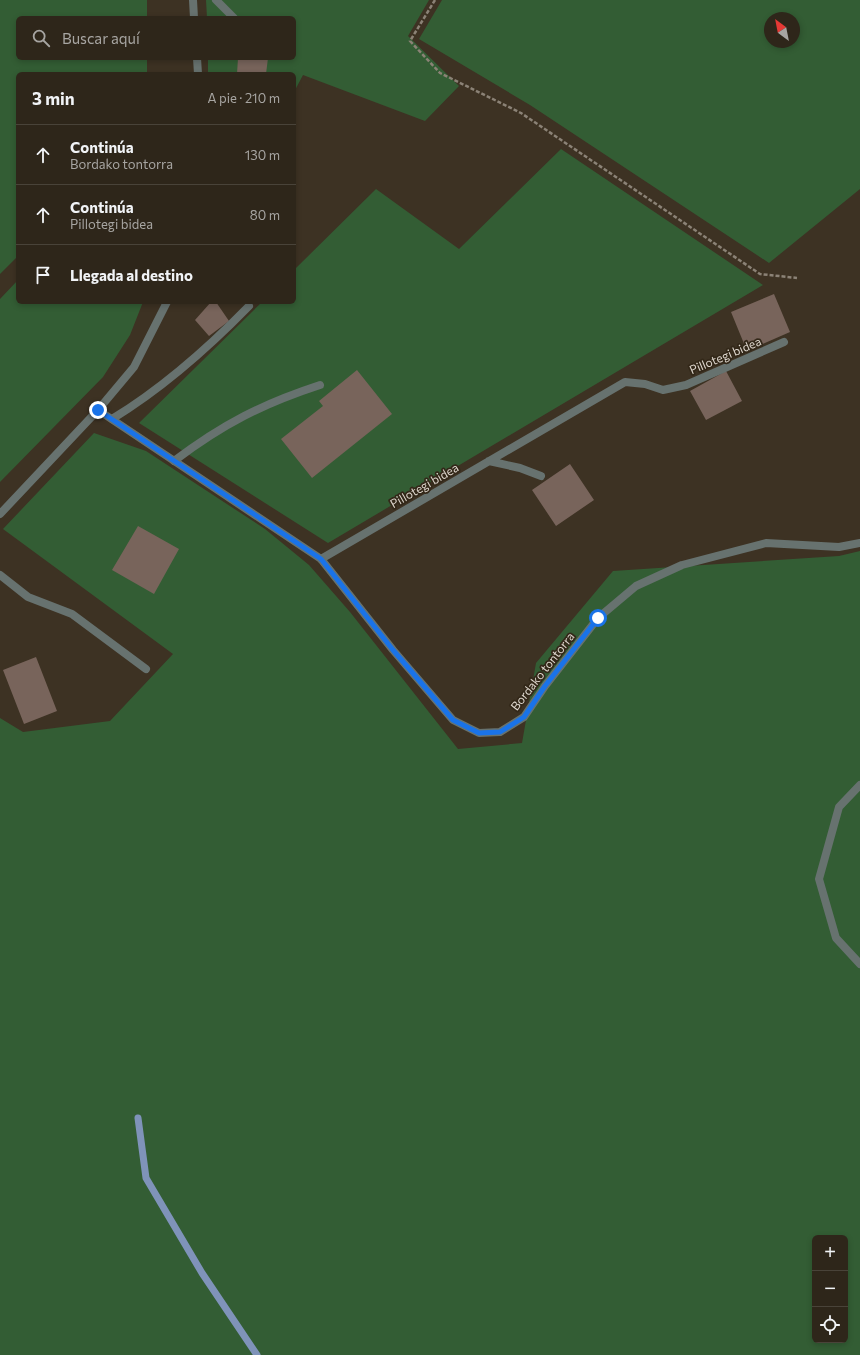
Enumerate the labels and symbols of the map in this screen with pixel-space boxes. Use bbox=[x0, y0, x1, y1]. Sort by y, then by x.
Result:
north arrow bbox=[764, 12, 800, 48]
street label: Pillotegi bidea bbox=[687, 334, 763, 376]
route end bbox=[89, 401, 107, 419]
street label: Pillotegi bidea bbox=[387, 460, 461, 510]
route start bbox=[589, 609, 607, 627]
street label: Bordako tontorra bbox=[507, 629, 577, 713]

